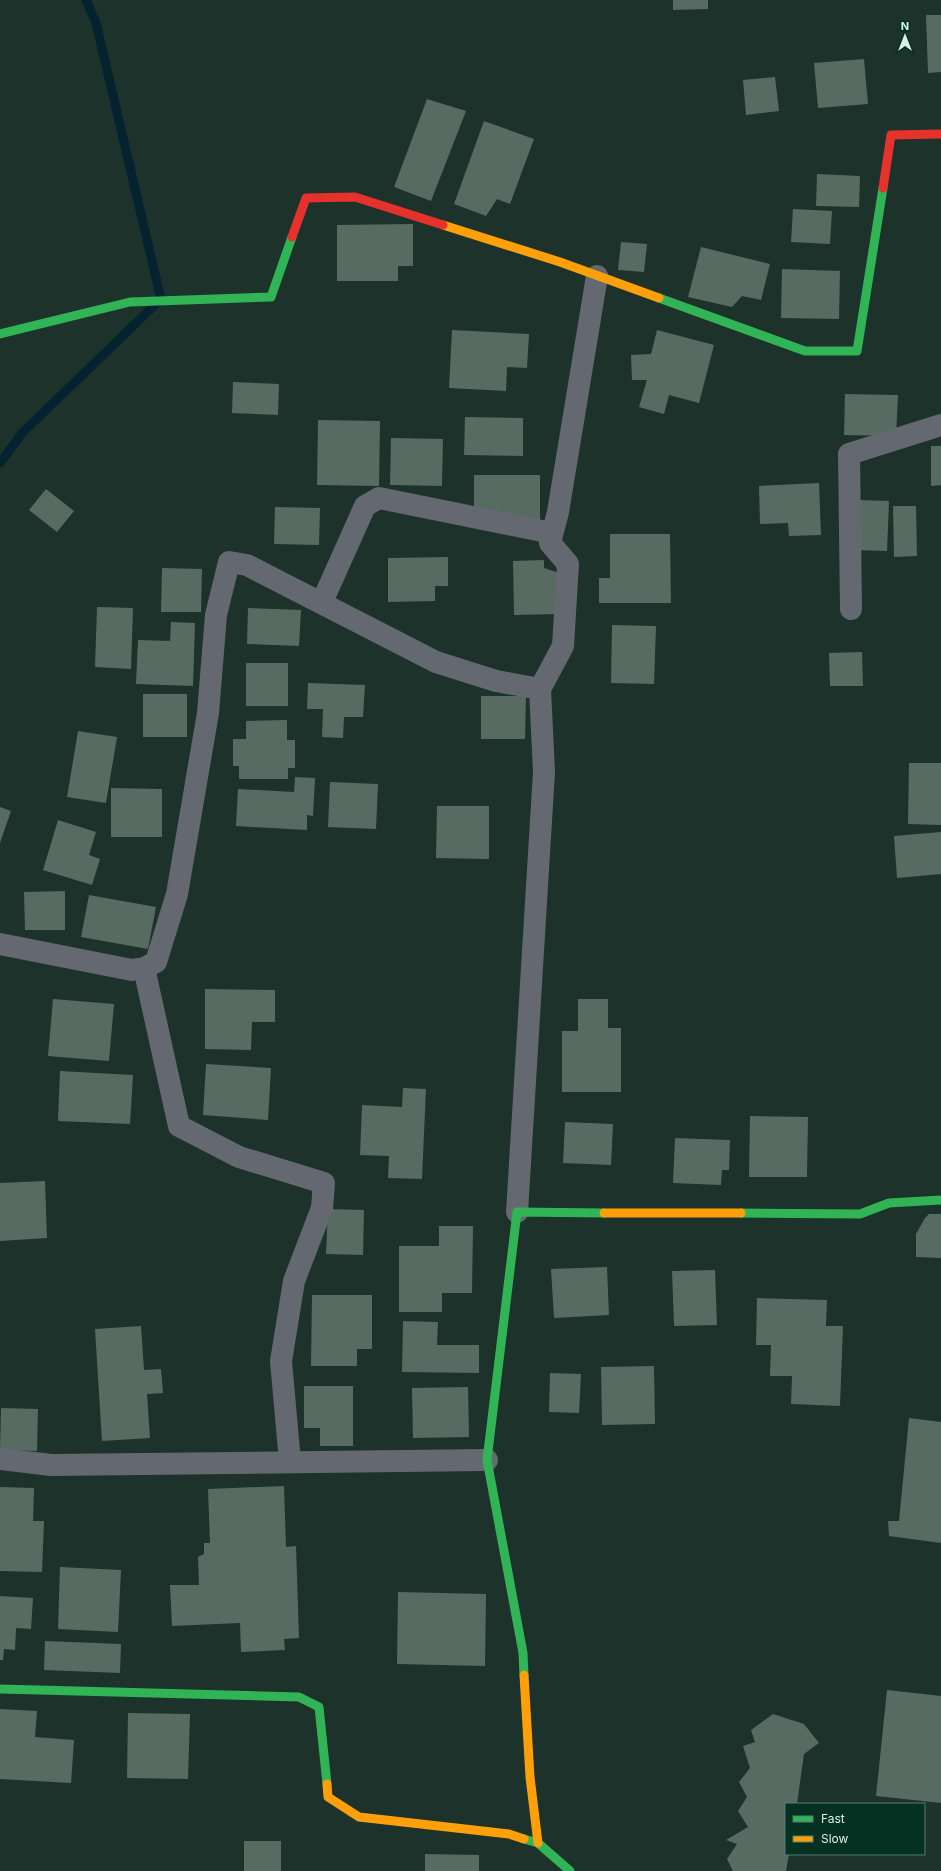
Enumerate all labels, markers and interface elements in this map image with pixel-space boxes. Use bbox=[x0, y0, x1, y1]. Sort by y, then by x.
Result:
north arrow bbox=[885, 16, 925, 56]
text: N bbox=[901, 19, 909, 33]
legend bbox=[785, 1803, 925, 1855]
text: Fast bbox=[821, 1811, 845, 1826]
text: Slow bbox=[821, 1831, 849, 1846]

